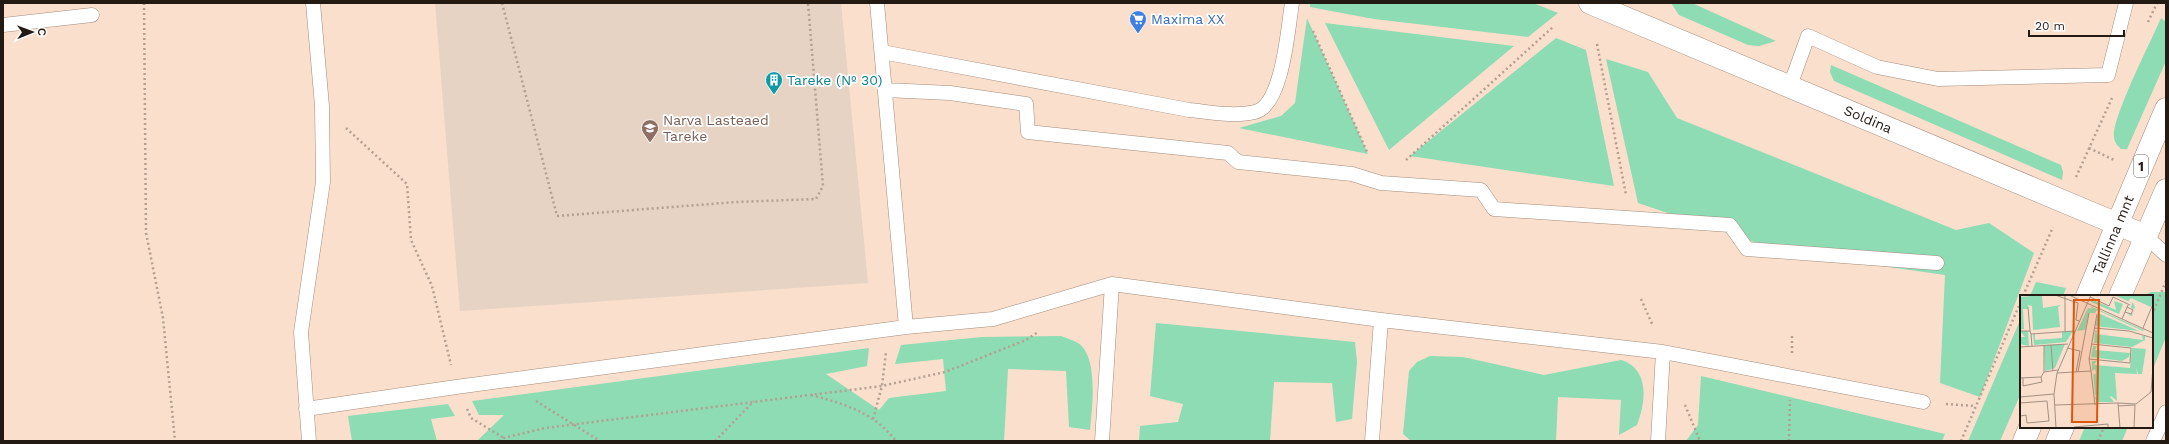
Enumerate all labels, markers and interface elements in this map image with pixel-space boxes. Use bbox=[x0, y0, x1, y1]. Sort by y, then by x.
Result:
supermarket icon: Maxima XX bbox=[1128, 9, 1148, 34]
place label: Maxima XX bbox=[1151, 11, 1224, 27]
north arrow bbox=[12, 12, 52, 52]
scale bar bbox=[2029, 12, 2124, 38]
text: 20 m bbox=[2035, 19, 2065, 33]
text: С bbox=[35, 28, 48, 36]
building icon: Tareke (№ 30) bbox=[764, 70, 784, 95]
place label: Tareke (№ 30) bbox=[787, 72, 882, 88]
street label: Soldina bbox=[1842, 102, 1895, 136]
place label: Narva Lasteaed Tareke bbox=[663, 112, 769, 144]
school or university icon: Narva Lasteaed Tareke bbox=[640, 118, 660, 143]
road number: 1 bbox=[2134, 155, 2148, 177]
street label: Tallinna mnt bbox=[2089, 193, 2137, 277]
inset map bbox=[2020, 295, 2153, 428]

